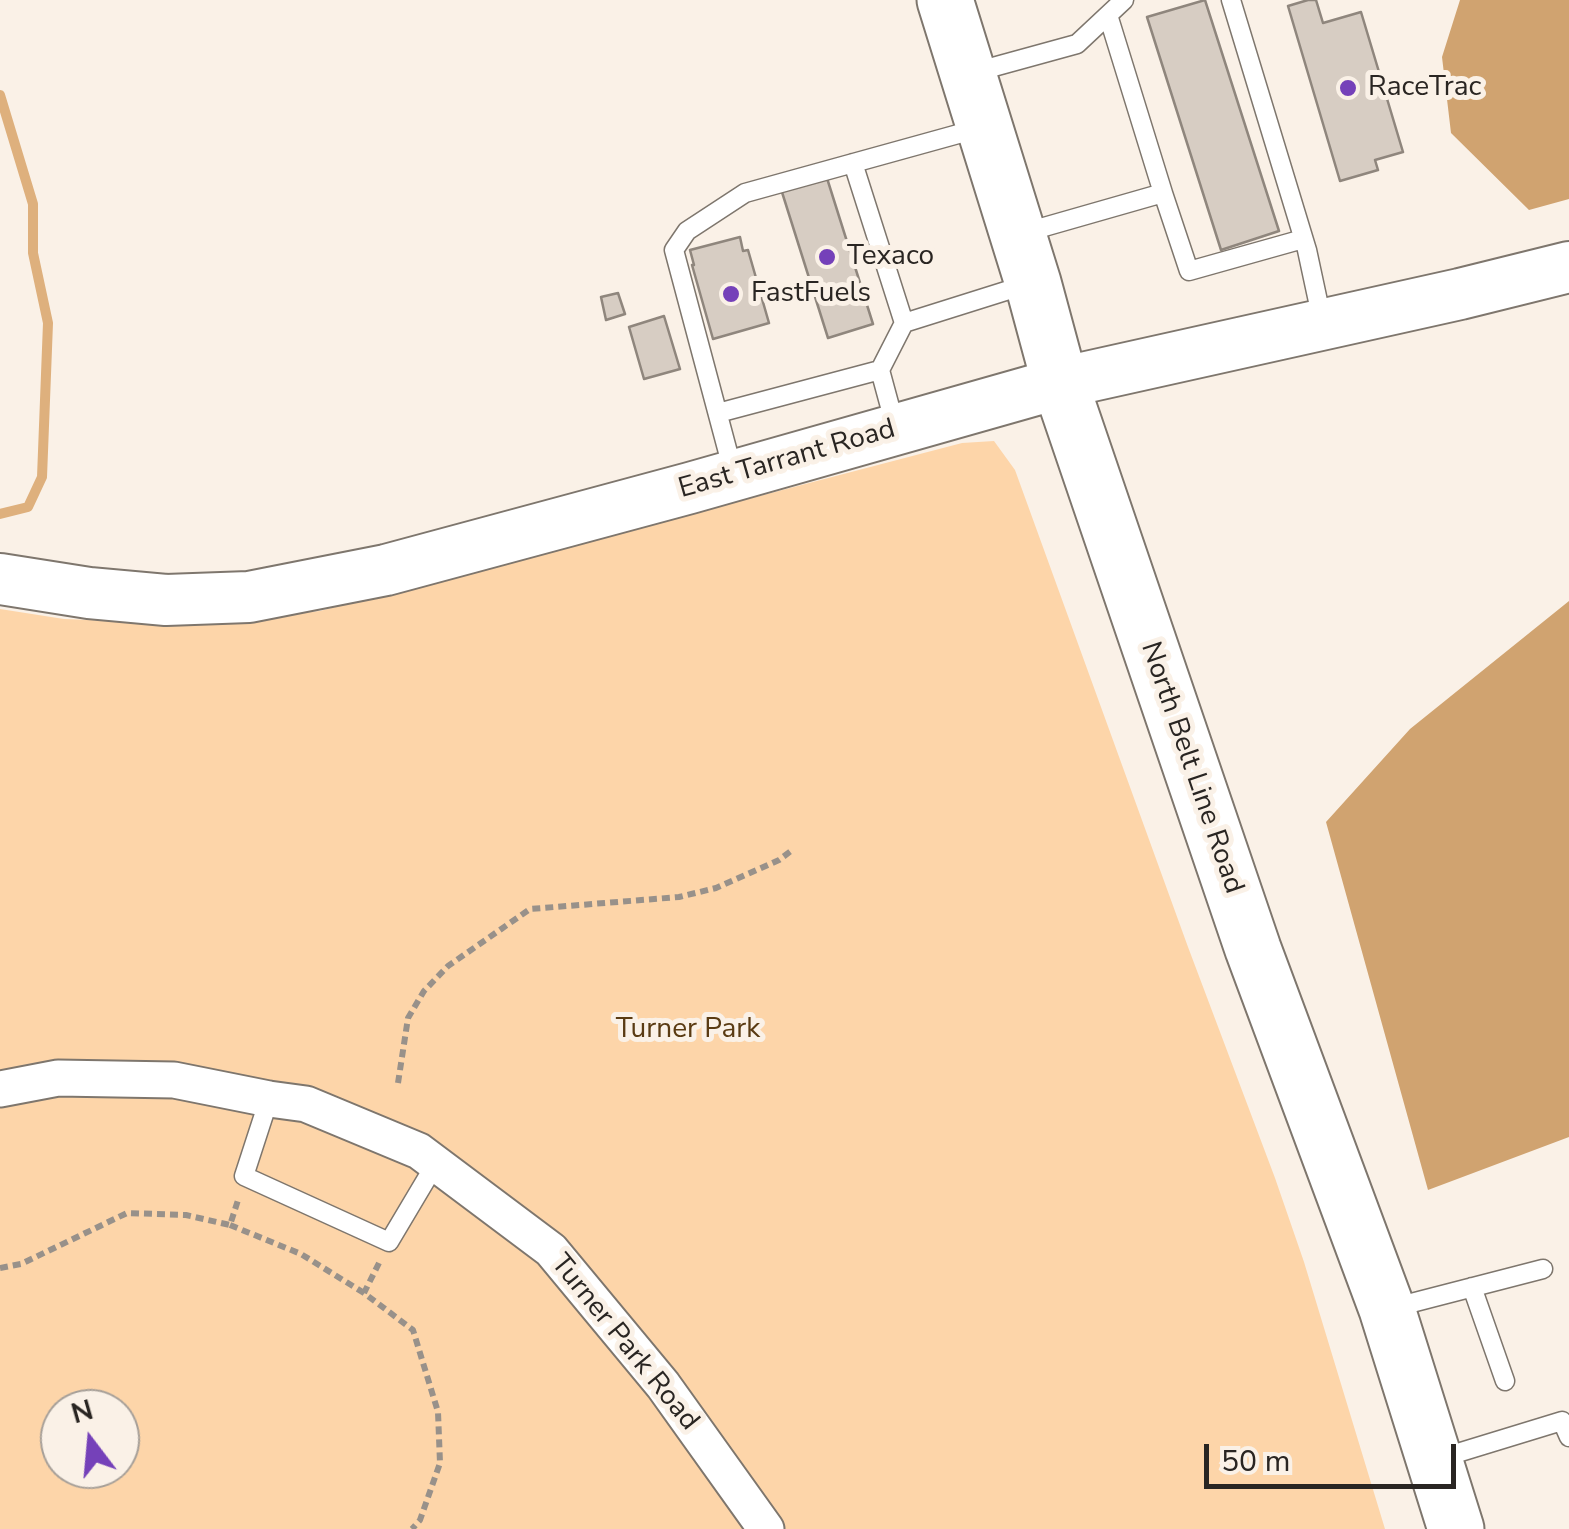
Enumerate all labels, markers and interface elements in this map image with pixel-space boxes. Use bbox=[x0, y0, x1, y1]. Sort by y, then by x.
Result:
place label: RaceTrac bbox=[1368, 71, 1482, 105]
marker: RaceTrac bbox=[1337, 77, 1359, 99]
place label: Texaco bbox=[847, 240, 934, 274]
marker: Texaco bbox=[816, 246, 838, 268]
place label: FastFuels bbox=[751, 277, 871, 311]
marker: FastFuels bbox=[720, 283, 742, 305]
street label: East Tarrant Road bbox=[675, 413, 899, 507]
street label: North Belt Line Road bbox=[1132, 638, 1250, 898]
park label: Turner Park bbox=[616, 1013, 760, 1047]
street label: Turner Park Road bbox=[543, 1248, 705, 1438]
north arrow bbox=[40, 1389, 140, 1489]
text: N bbox=[67, 1391, 98, 1433]
scale bar bbox=[1209, 1424, 1462, 1486]
text: 50 m bbox=[1221, 1441, 1290, 1482]

